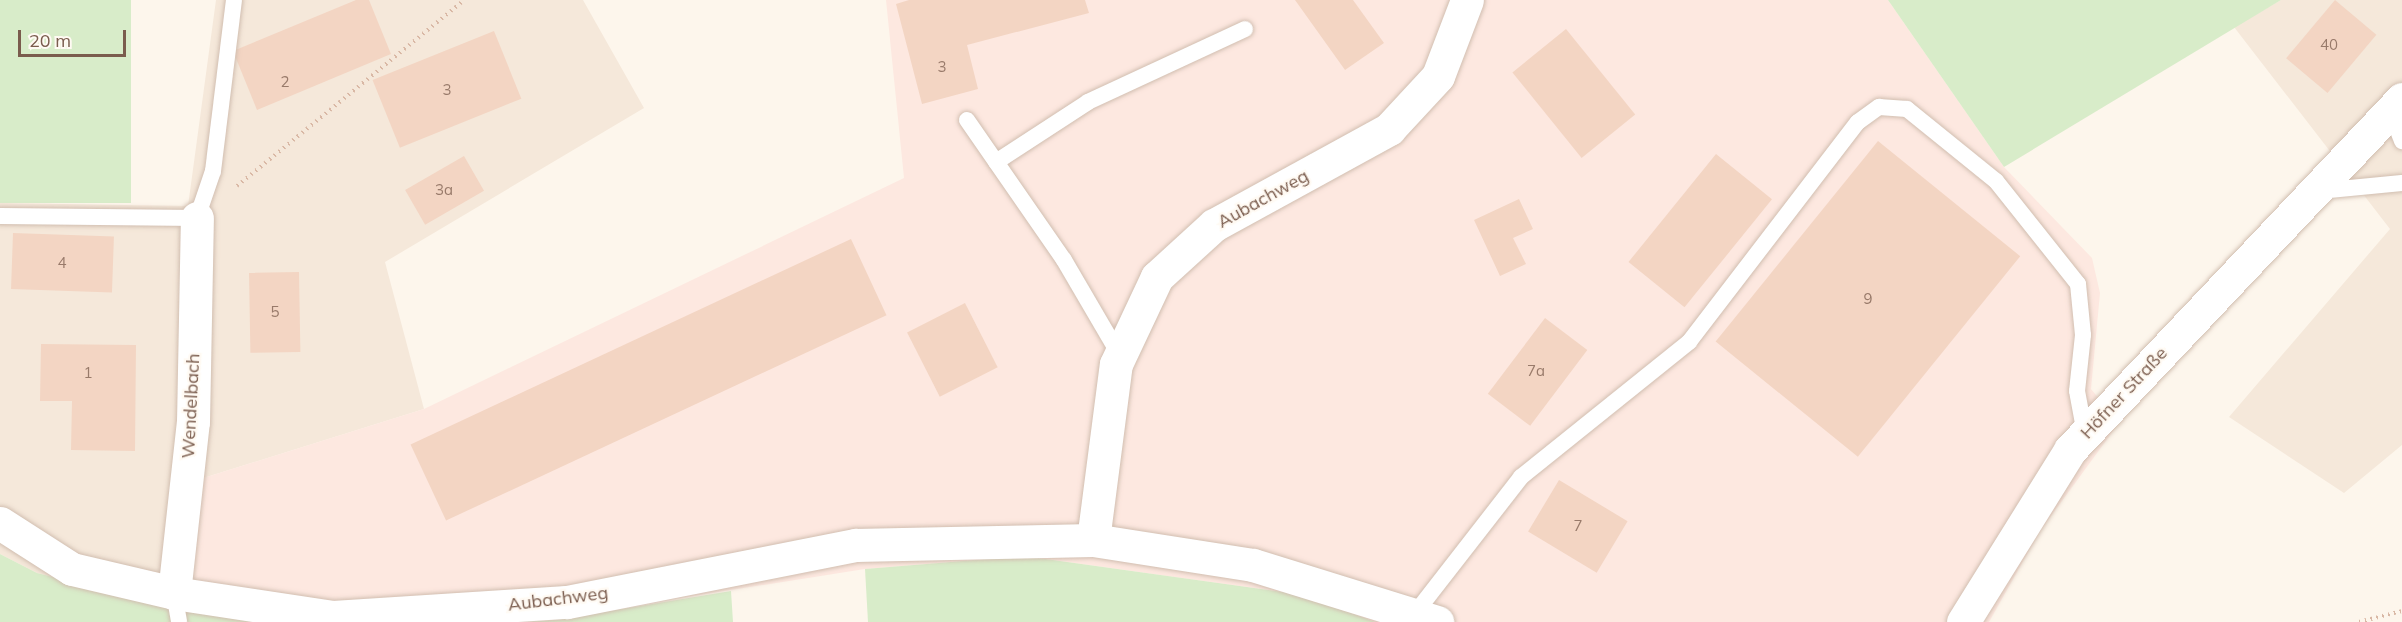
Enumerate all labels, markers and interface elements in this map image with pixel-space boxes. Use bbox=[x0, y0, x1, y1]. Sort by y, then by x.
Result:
scale bar bbox=[21, 18, 129, 56]
text: 20 m bbox=[29, 29, 71, 52]
house number: 40 bbox=[2320, 36, 2338, 54]
house number: 3 bbox=[938, 58, 946, 76]
house number: 2 bbox=[281, 73, 289, 91]
house number: 3 bbox=[443, 81, 451, 99]
street label: Aubachweg bbox=[1214, 165, 1312, 233]
house number: 3a bbox=[435, 181, 453, 199]
house number: 4 bbox=[58, 254, 66, 272]
house number: 9 bbox=[1864, 290, 1872, 308]
house number: 5 bbox=[271, 303, 279, 321]
street label: Höfner Straße bbox=[2076, 343, 2172, 443]
street label: Wendelbach bbox=[177, 353, 205, 459]
house number: 7a bbox=[1527, 362, 1545, 380]
house number: 1 bbox=[84, 364, 92, 382]
house number: 7 bbox=[1574, 517, 1582, 535]
street label: Aubachweg bbox=[507, 582, 609, 616]

